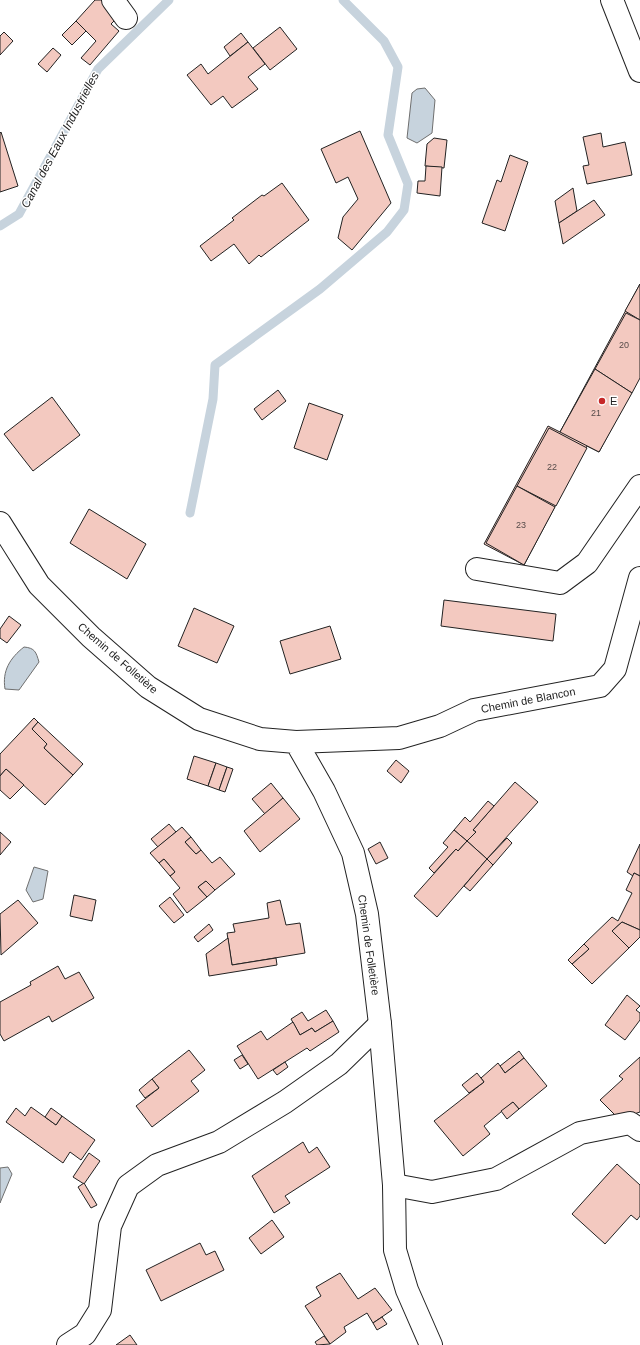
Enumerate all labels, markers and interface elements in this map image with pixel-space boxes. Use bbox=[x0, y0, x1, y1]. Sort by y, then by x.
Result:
water label: Canal des Eaux Industrielles bbox=[18, 70, 102, 210]
house number: 20 bbox=[619, 340, 629, 350]
place label: E bbox=[610, 395, 617, 407]
marker: E bbox=[597, 396, 607, 406]
house number: 21 bbox=[591, 408, 601, 418]
house number: 22 bbox=[547, 462, 557, 472]
house number: 23 bbox=[516, 520, 526, 530]
street label: Chemin de Folletière bbox=[76, 620, 160, 696]
street label: Chemin de Blancon bbox=[480, 685, 576, 715]
street label: Chemin de Folletière bbox=[356, 894, 382, 996]

